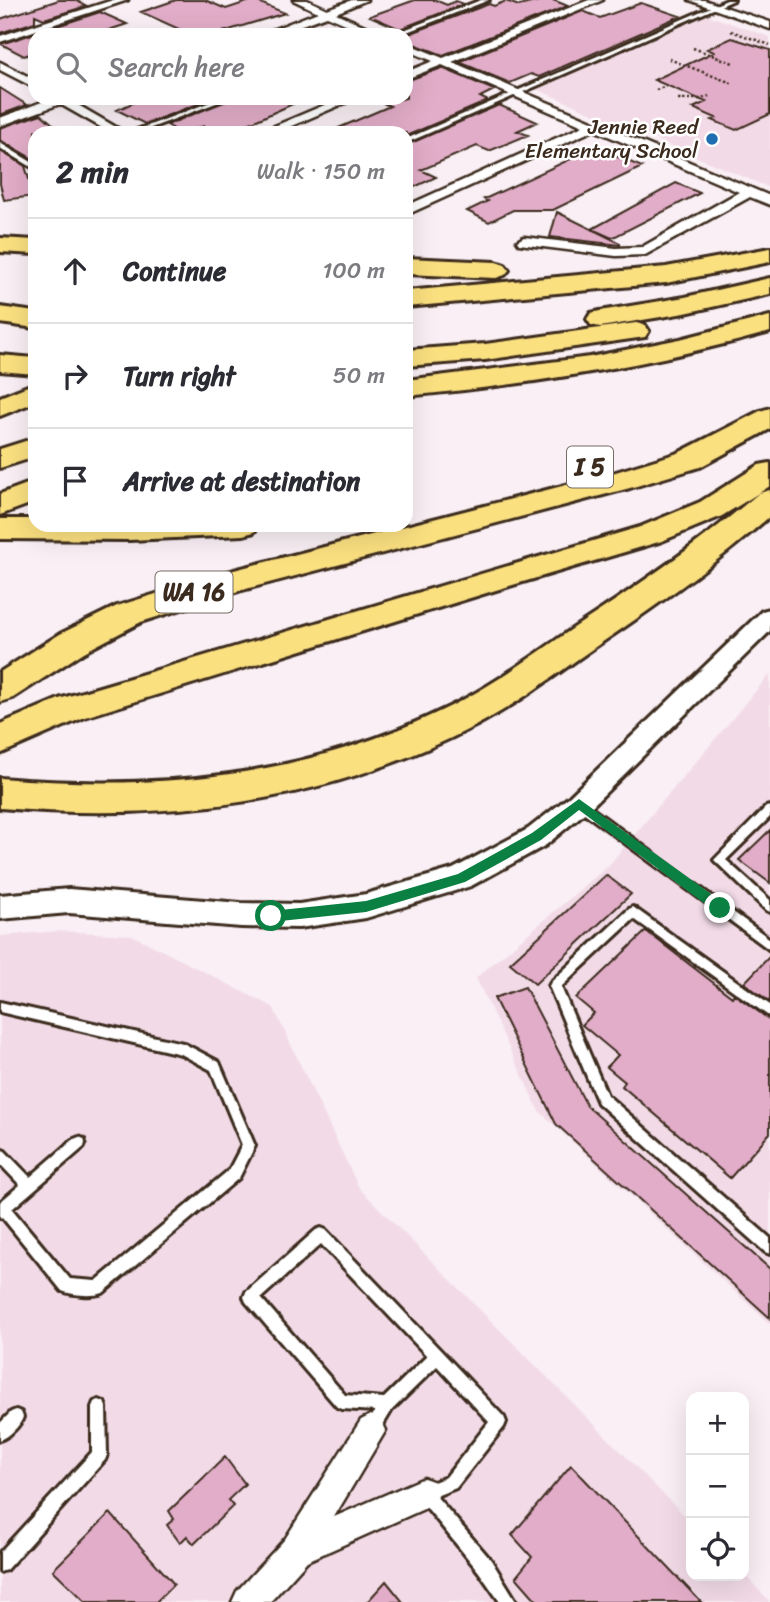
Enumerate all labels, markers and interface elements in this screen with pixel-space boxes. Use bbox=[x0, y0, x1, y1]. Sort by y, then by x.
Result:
search box bbox=[28, 28, 413, 105]
text: Search here bbox=[108, 44, 245, 90]
icon: search bbox=[52, 48, 90, 86]
place label: Jennie Reed Elementary School bbox=[525, 108, 700, 170]
marker: Jennie Reed Elementary School bbox=[704, 131, 720, 147]
text: 2 min bbox=[56, 145, 129, 199]
text: Walk · 150 m bbox=[257, 151, 385, 192]
text: Continue bbox=[123, 248, 226, 294]
text: 100 m bbox=[322, 250, 385, 291]
icon: ahead bbox=[56, 252, 94, 290]
text: Turn right bbox=[123, 353, 236, 399]
text: 50 m bbox=[333, 355, 385, 396]
icon: right bbox=[56, 357, 94, 395]
road number: I 5 bbox=[567, 446, 613, 488]
text: Arrive at destination bbox=[123, 458, 360, 504]
icon: arrive bbox=[56, 462, 94, 500]
road number: WA 16 bbox=[156, 572, 232, 612]
route end bbox=[704, 892, 735, 923]
route start bbox=[255, 900, 286, 931]
map controls bbox=[686, 1392, 749, 1581]
button: + bbox=[686, 1392, 749, 1455]
button: − bbox=[686, 1455, 749, 1518]
button: locate bbox=[686, 1518, 749, 1581]

